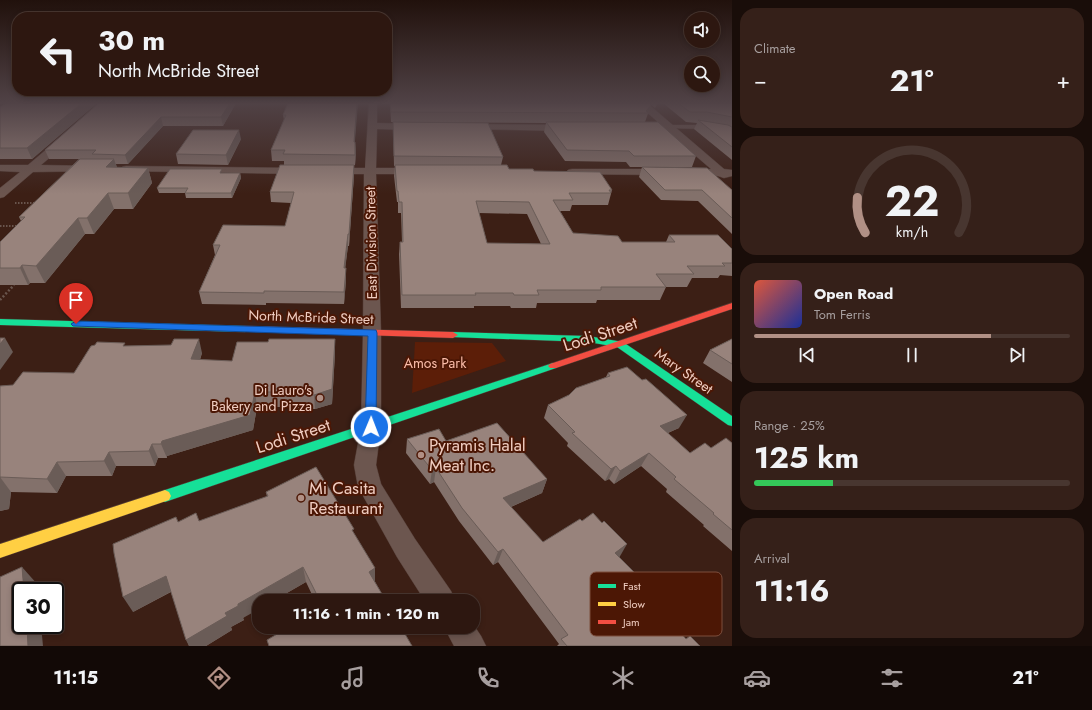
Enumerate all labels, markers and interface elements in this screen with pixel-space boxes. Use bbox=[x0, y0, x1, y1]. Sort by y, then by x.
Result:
map controls bbox=[684, 12, 720, 92]
button: sound bbox=[684, 12, 720, 48]
text: 30 m bbox=[98, 20, 165, 61]
icon: left bbox=[32, 28, 84, 80]
text: Climate bbox=[754, 39, 795, 58]
button: search bbox=[684, 56, 720, 92]
text: North McBride Street bbox=[98, 58, 259, 84]
text: 21° bbox=[890, 59, 934, 102]
text: − bbox=[754, 64, 767, 96]
text: + bbox=[1056, 64, 1070, 96]
text: 22 bbox=[885, 171, 939, 232]
street label: East Division Street bbox=[360, 186, 382, 299]
text: km/h bbox=[896, 222, 928, 242]
pin bbox=[59, 283, 93, 324]
text: Open Road bbox=[814, 283, 893, 305]
icon: arrive bbox=[65, 289, 87, 311]
street label: North McBride Street bbox=[248, 305, 375, 329]
text: Tom Ferris bbox=[814, 305, 870, 324]
street label: Lodi Street bbox=[560, 311, 640, 357]
street label: Mary Street bbox=[651, 344, 718, 399]
icon: previous bbox=[796, 344, 818, 366]
icon: pause bbox=[901, 344, 923, 366]
icon: next bbox=[1006, 344, 1028, 366]
park label: Amos Park bbox=[404, 353, 467, 373]
place label: Di Lauro's Bakery and Pizza bbox=[211, 380, 312, 416]
marker: Di Lauro's Bakery and Pizza bbox=[315, 393, 325, 403]
position arrow bbox=[350, 406, 392, 448]
street label: Lodi Street bbox=[253, 413, 333, 459]
text: Range · 25% bbox=[754, 416, 825, 435]
place label: Pyramis Halal Meat Inc. bbox=[429, 433, 526, 477]
text: 125 km bbox=[754, 436, 859, 479]
marker: Pyramis Halal Meat Inc. bbox=[416, 450, 426, 460]
place label: Mi Casita Restaurant bbox=[309, 476, 382, 520]
marker: Mi Casita Restaurant bbox=[296, 493, 306, 503]
text: Arrival bbox=[754, 549, 790, 568]
text: 11:16 bbox=[754, 569, 830, 612]
legend bbox=[590, 572, 722, 636]
text: Fast bbox=[623, 578, 641, 594]
speed limit sign: 30 bbox=[12, 582, 64, 634]
text: Slow bbox=[623, 596, 645, 612]
text: 11:16 · 1 min · 120 m bbox=[293, 603, 439, 625]
text: Jam bbox=[621, 614, 640, 630]
icon: directions bbox=[205, 664, 233, 692]
icon: music bbox=[339, 664, 367, 692]
icon: phone bbox=[474, 664, 502, 692]
icon: climate bbox=[609, 664, 637, 692]
icon: car bbox=[743, 664, 771, 692]
icon: filters bbox=[878, 664, 906, 692]
text: 11:15 bbox=[53, 665, 98, 691]
text: 21° bbox=[1012, 665, 1039, 691]

